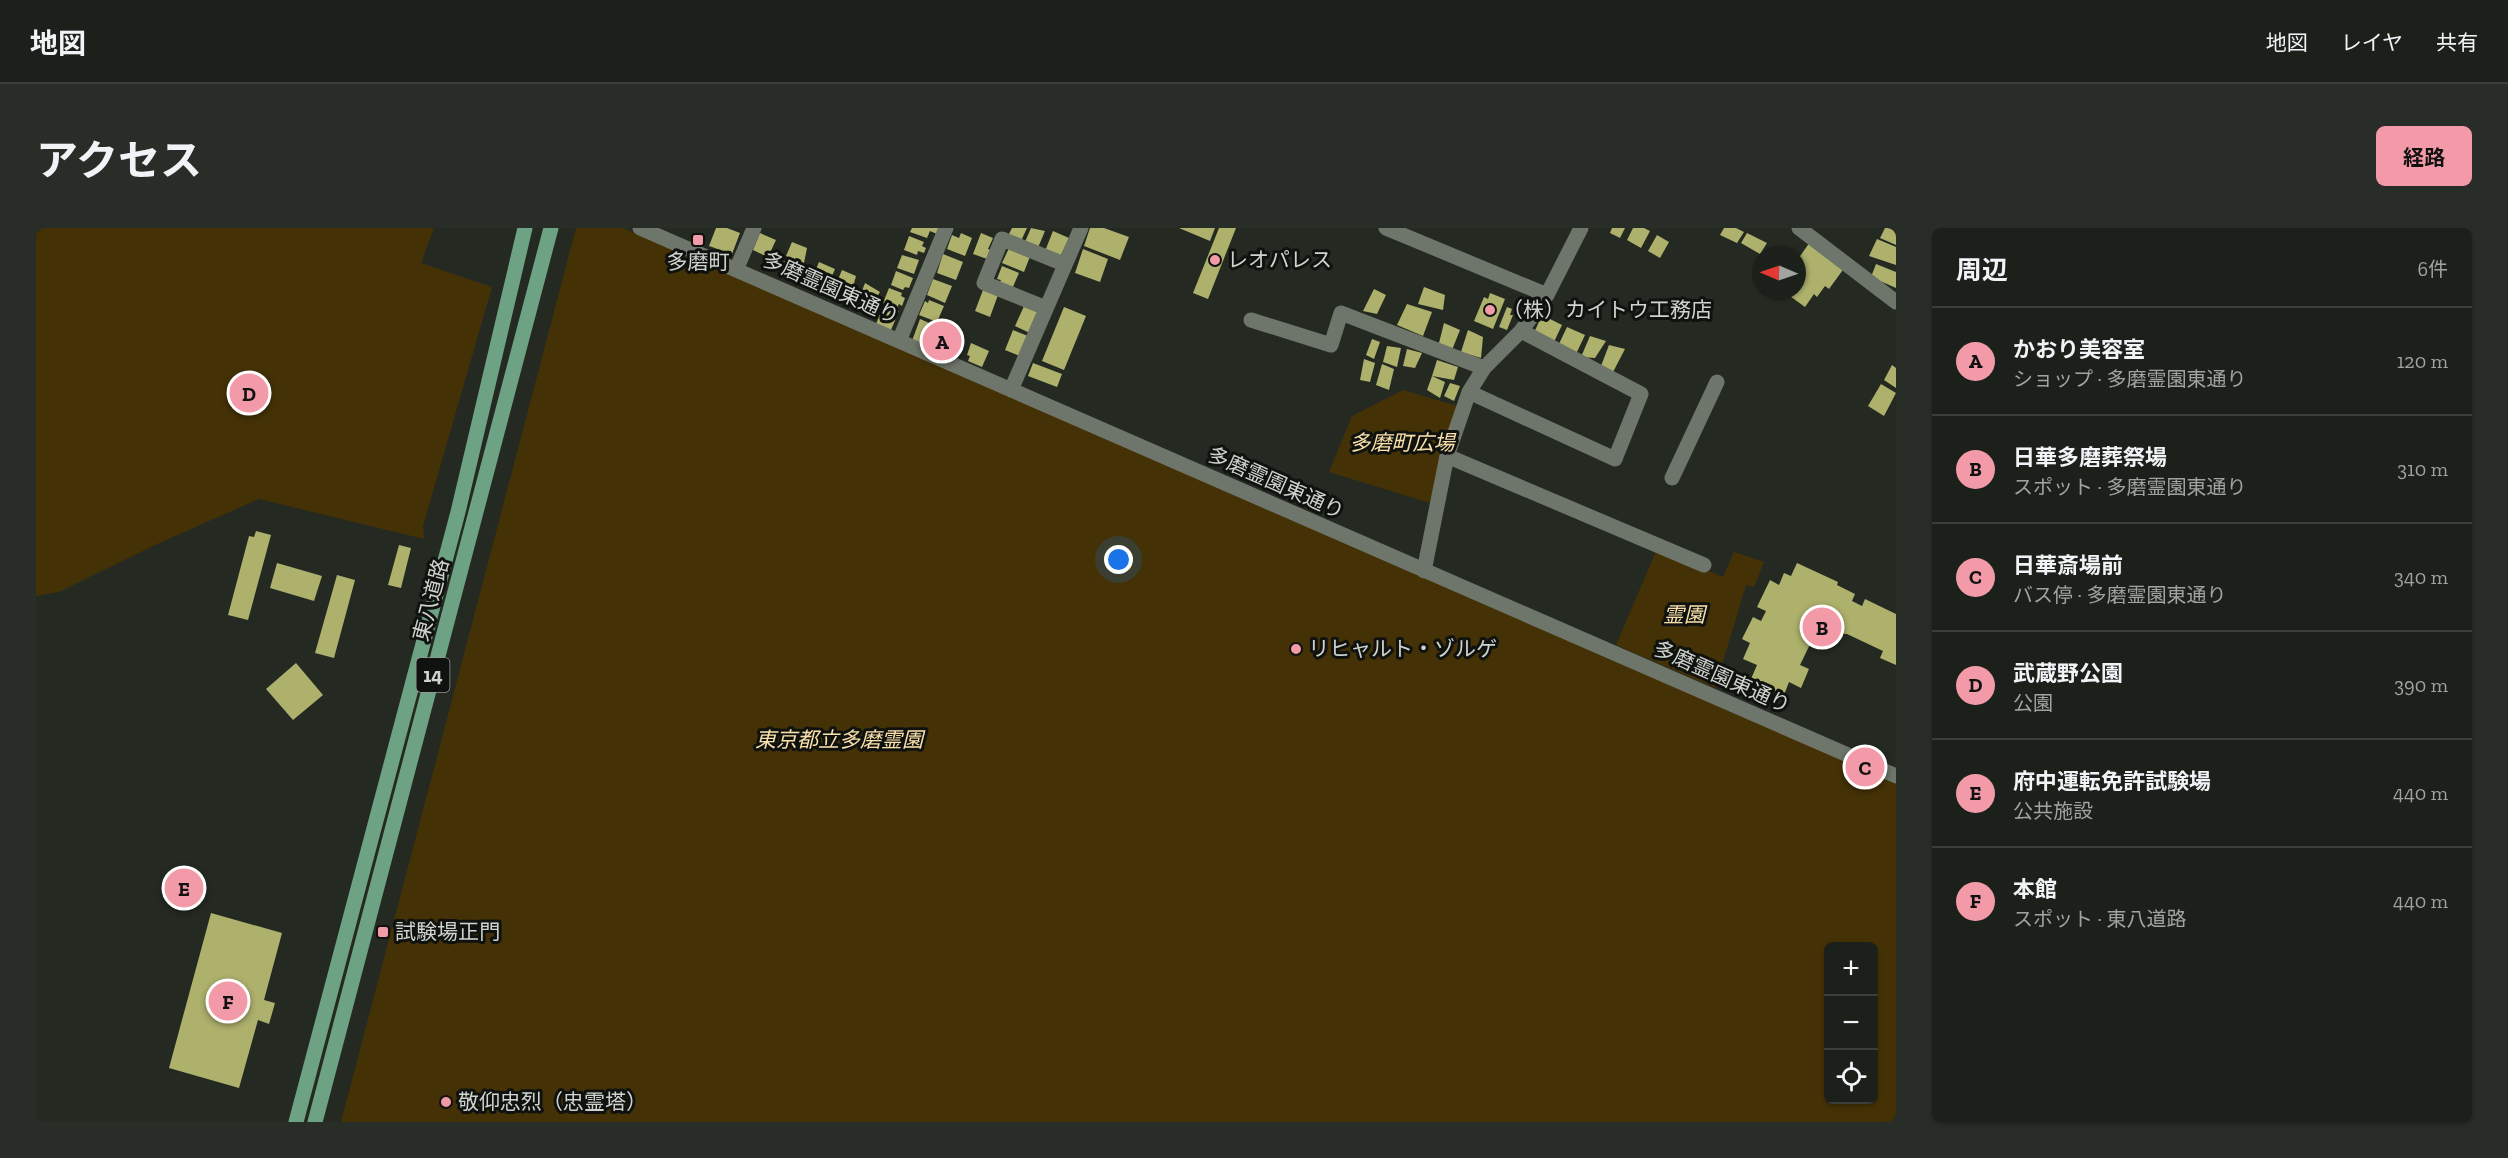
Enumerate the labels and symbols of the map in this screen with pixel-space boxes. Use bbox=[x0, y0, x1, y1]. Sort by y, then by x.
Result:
marker: 多磨町 bbox=[691, 233, 705, 247]
street label: 多磨霊園東通り bbox=[759, 246, 903, 329]
north arrow bbox=[1752, 246, 1806, 300]
place label: レオパレス bbox=[1227, 247, 1332, 272]
place label: 多磨町 bbox=[667, 249, 730, 274]
marker: レオパレス bbox=[1208, 253, 1222, 267]
place label: （株）カイトウ工務店 bbox=[1502, 297, 1712, 322]
marker: （株）カイトウ工務店 bbox=[1483, 303, 1497, 317]
pin: A bbox=[922, 318, 962, 364]
pin: D bbox=[230, 370, 268, 416]
park label: 多磨町広場 bbox=[1350, 430, 1456, 455]
street label: 多磨霊園東通り bbox=[1204, 441, 1348, 524]
your location bbox=[1104, 545, 1133, 574]
street label: 東八道路 bbox=[408, 556, 453, 644]
park label: 霊園 bbox=[1663, 602, 1708, 627]
pin: B bbox=[1802, 604, 1842, 650]
street label: 多磨霊園東通り bbox=[1650, 635, 1794, 718]
place label: リヒャルト・ゾルゲ bbox=[1308, 636, 1497, 661]
marker: リヒャルト・ゾルゲ bbox=[1289, 642, 1303, 656]
road number: 14 bbox=[416, 658, 450, 692]
park label: 東京都立多磨霊園 bbox=[755, 727, 926, 752]
pin: C bbox=[1846, 744, 1884, 790]
pin: E bbox=[164, 866, 204, 910]
place label: 試験場正門 bbox=[395, 919, 500, 944]
marker: 試験場正門 bbox=[376, 925, 390, 939]
pin: F bbox=[208, 978, 248, 1024]
place label: 敬仰忠烈（忠霊塔） bbox=[458, 1089, 647, 1114]
marker: 敬仰忠烈（忠霊塔） bbox=[439, 1095, 453, 1109]

